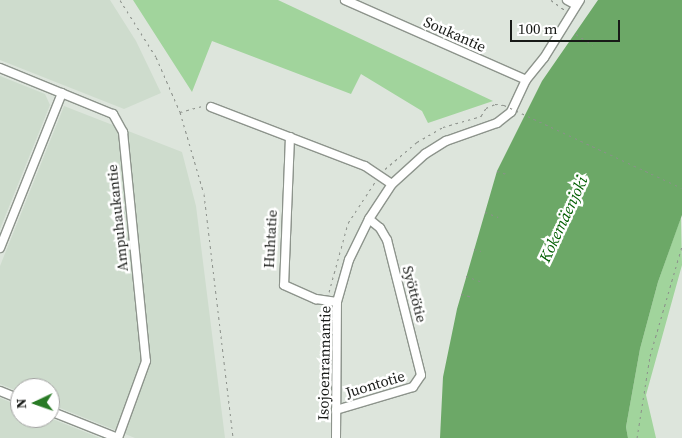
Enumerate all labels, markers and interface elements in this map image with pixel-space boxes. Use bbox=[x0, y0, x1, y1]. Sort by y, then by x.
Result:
scale bar bbox=[512, 10, 622, 42]
street label: Soukantie bbox=[421, 12, 489, 56]
text: 100 m bbox=[518, 18, 558, 39]
street label: Ampuhaukantie bbox=[102, 163, 132, 273]
water label: Kokemäenjoki bbox=[535, 173, 591, 265]
street label: Huhtatie bbox=[259, 209, 281, 269]
street label: Syöttötie bbox=[399, 264, 431, 324]
street label: Isojoenrannantie bbox=[314, 306, 334, 420]
street label: Juontotie bbox=[343, 366, 407, 402]
north arrow bbox=[10, 378, 60, 428]
text: N bbox=[11, 398, 31, 409]

